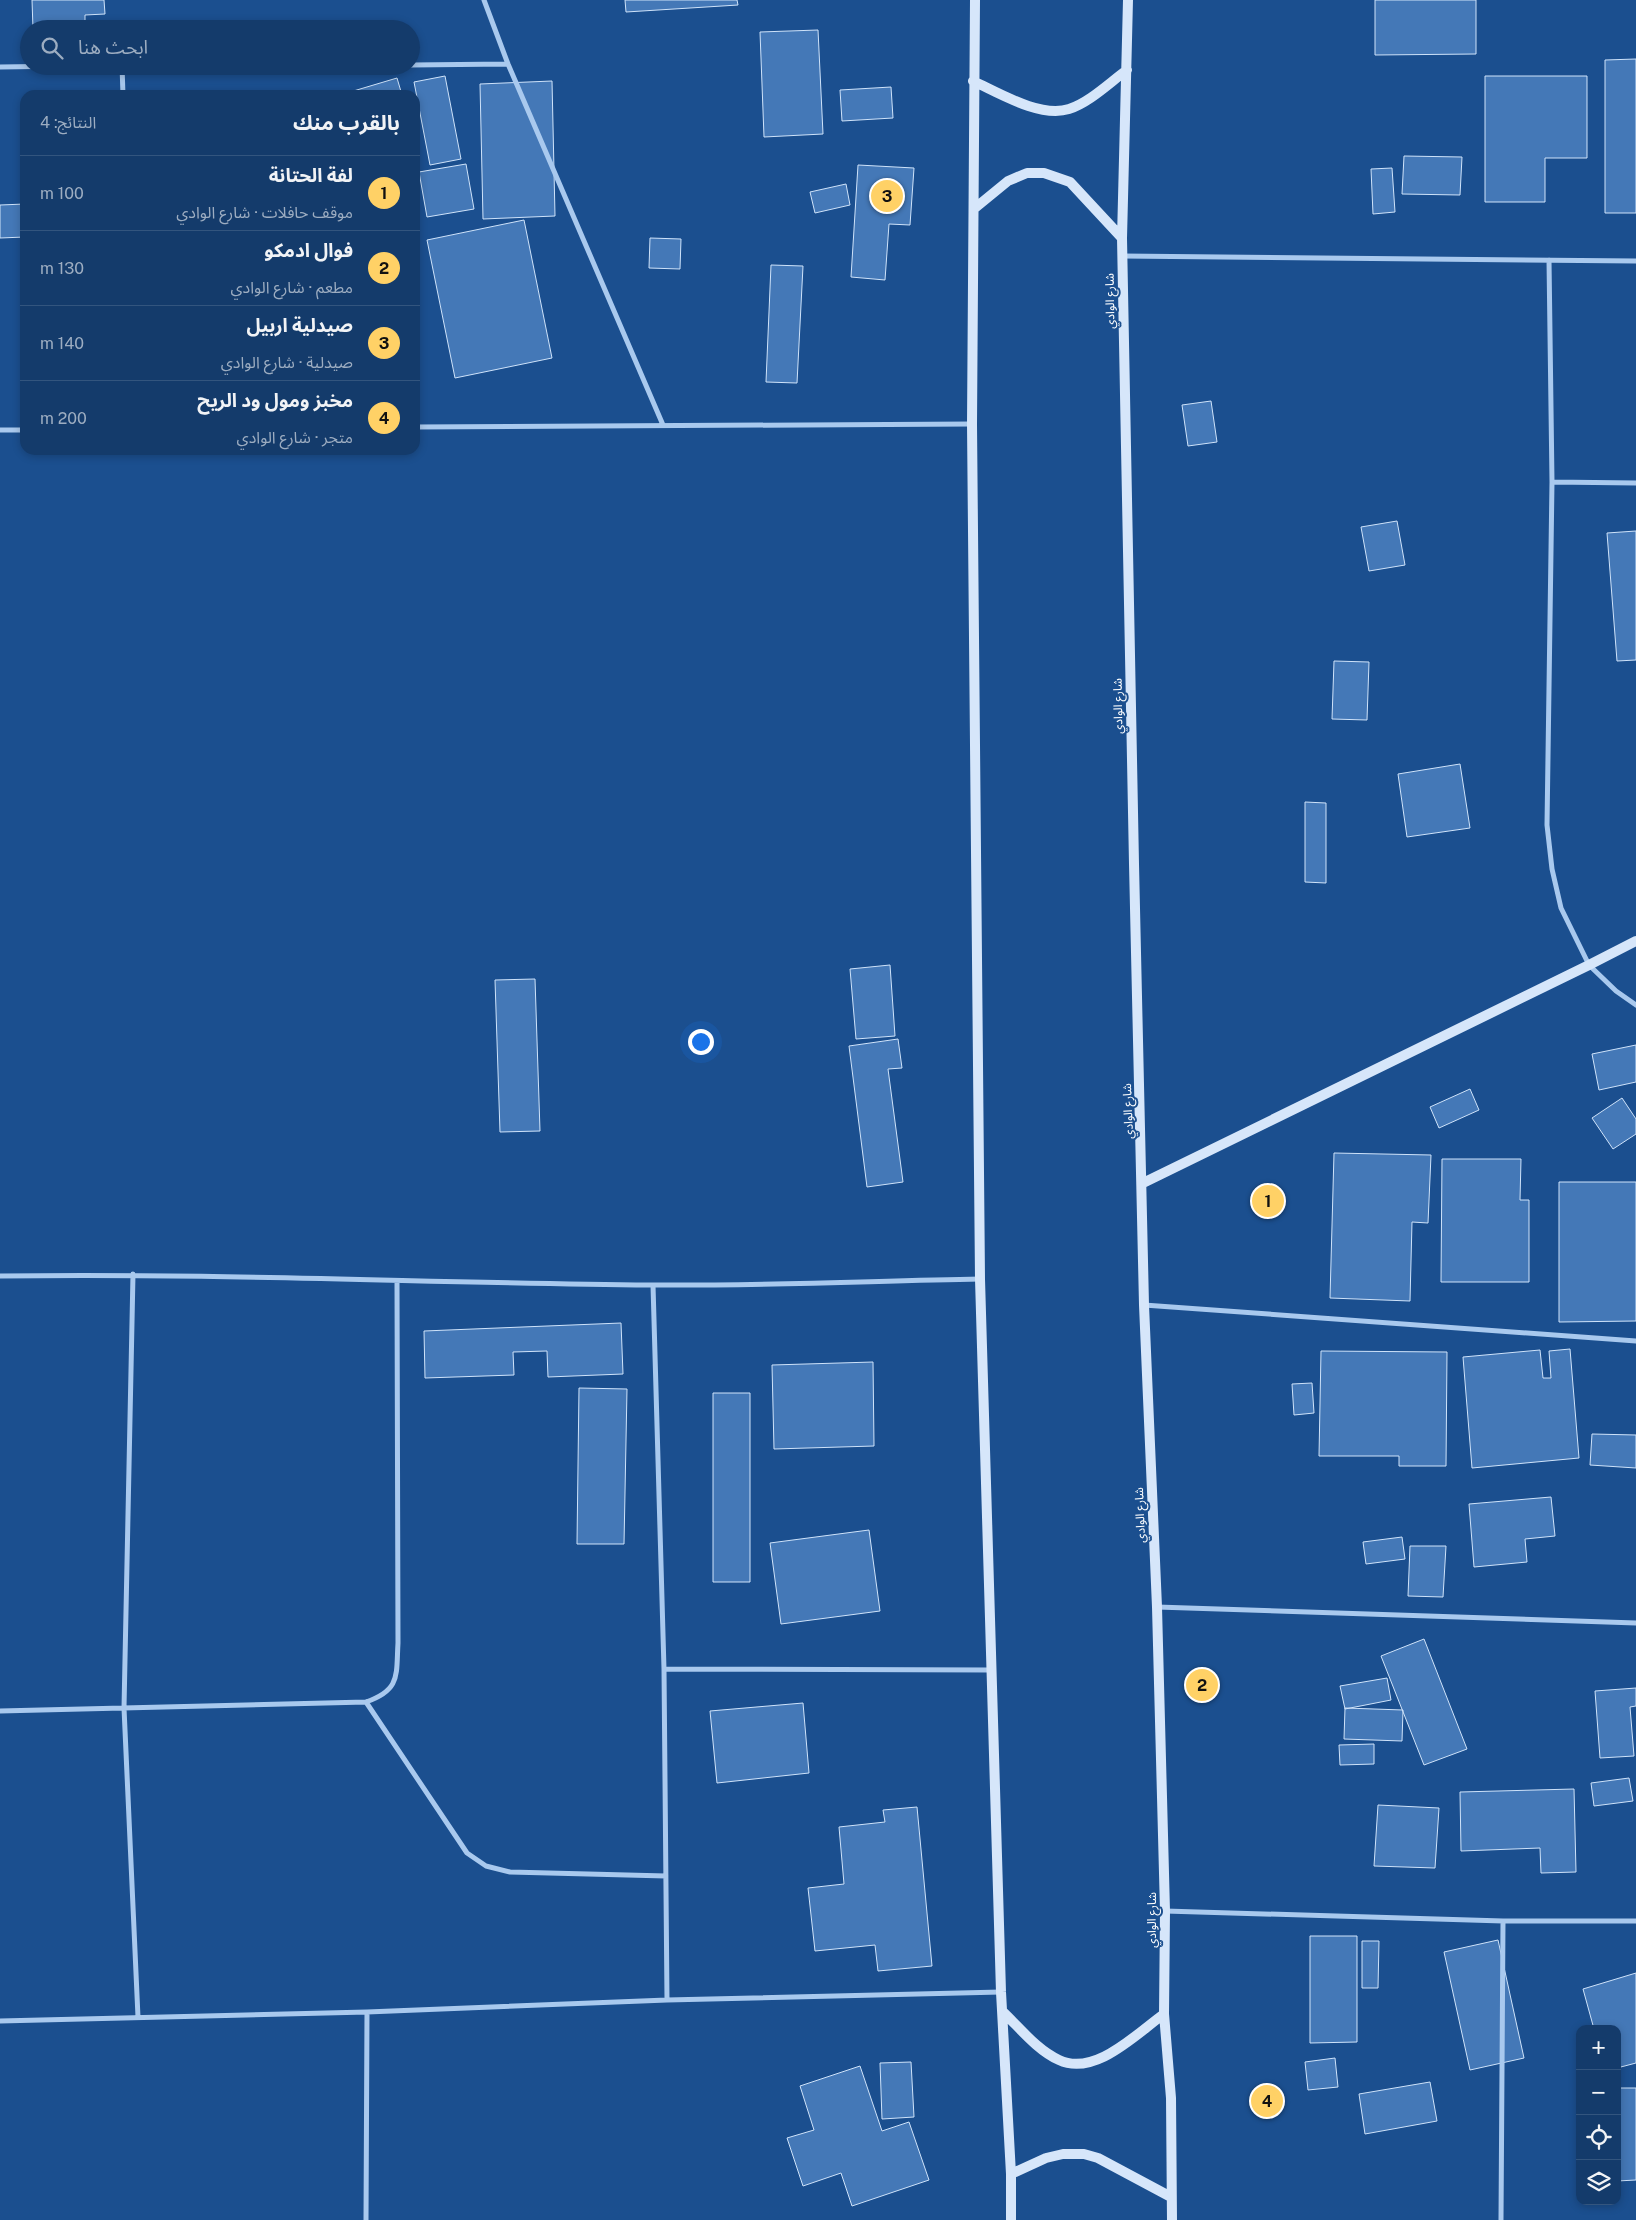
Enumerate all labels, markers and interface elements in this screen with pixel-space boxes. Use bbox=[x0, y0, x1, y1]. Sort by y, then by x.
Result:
search box bbox=[20, 20, 420, 75]
icon: search bbox=[38, 34, 66, 62]
text: ابحث هنا bbox=[78, 36, 148, 58]
text: بالقرب منك bbox=[293, 110, 400, 135]
text: النتائج: 4 bbox=[40, 113, 96, 132]
text: لفة الحتانة bbox=[269, 164, 353, 186]
pin: 3 bbox=[871, 177, 903, 215]
text: 100 m bbox=[40, 184, 84, 203]
text: 1 bbox=[381, 184, 387, 203]
text: موقف حافلات · شارع الوادي bbox=[176, 203, 353, 222]
text: فوال ادمكو bbox=[264, 239, 353, 261]
text: 130 m bbox=[40, 259, 84, 278]
text: 2 bbox=[379, 259, 389, 278]
street label: شارع الوادي bbox=[1103, 273, 1120, 329]
text: مطعم · شارع الوادي bbox=[230, 278, 353, 297]
text: صيدلية اربيل bbox=[246, 314, 353, 336]
text: 140 m bbox=[40, 334, 84, 353]
text: 3 bbox=[379, 334, 389, 353]
text: صيدلية · شارع الوادي bbox=[221, 353, 353, 372]
text: مخبز ومول ود الريح bbox=[197, 389, 353, 411]
text: 200 m bbox=[40, 409, 87, 428]
text: 4 bbox=[379, 409, 389, 428]
text: متجر · شارع الوادي bbox=[237, 428, 353, 447]
street label: شارع الوادي bbox=[1111, 678, 1128, 734]
your location bbox=[688, 1029, 714, 1055]
street label: شارع الوادي bbox=[1120, 1083, 1139, 1139]
pin: 1 bbox=[1252, 1182, 1284, 1220]
street label: شارع الوادي bbox=[1132, 1487, 1151, 1543]
pin: 2 bbox=[1186, 1666, 1218, 1704]
street label: شارع الوادي bbox=[1145, 1892, 1162, 1948]
map controls bbox=[1576, 2025, 1621, 2205]
button: + bbox=[1576, 2025, 1621, 2070]
button: − bbox=[1576, 2070, 1621, 2115]
pin: 4 bbox=[1251, 2082, 1283, 2120]
button: locate bbox=[1576, 2115, 1621, 2160]
button: layers bbox=[1576, 2160, 1621, 2205]

